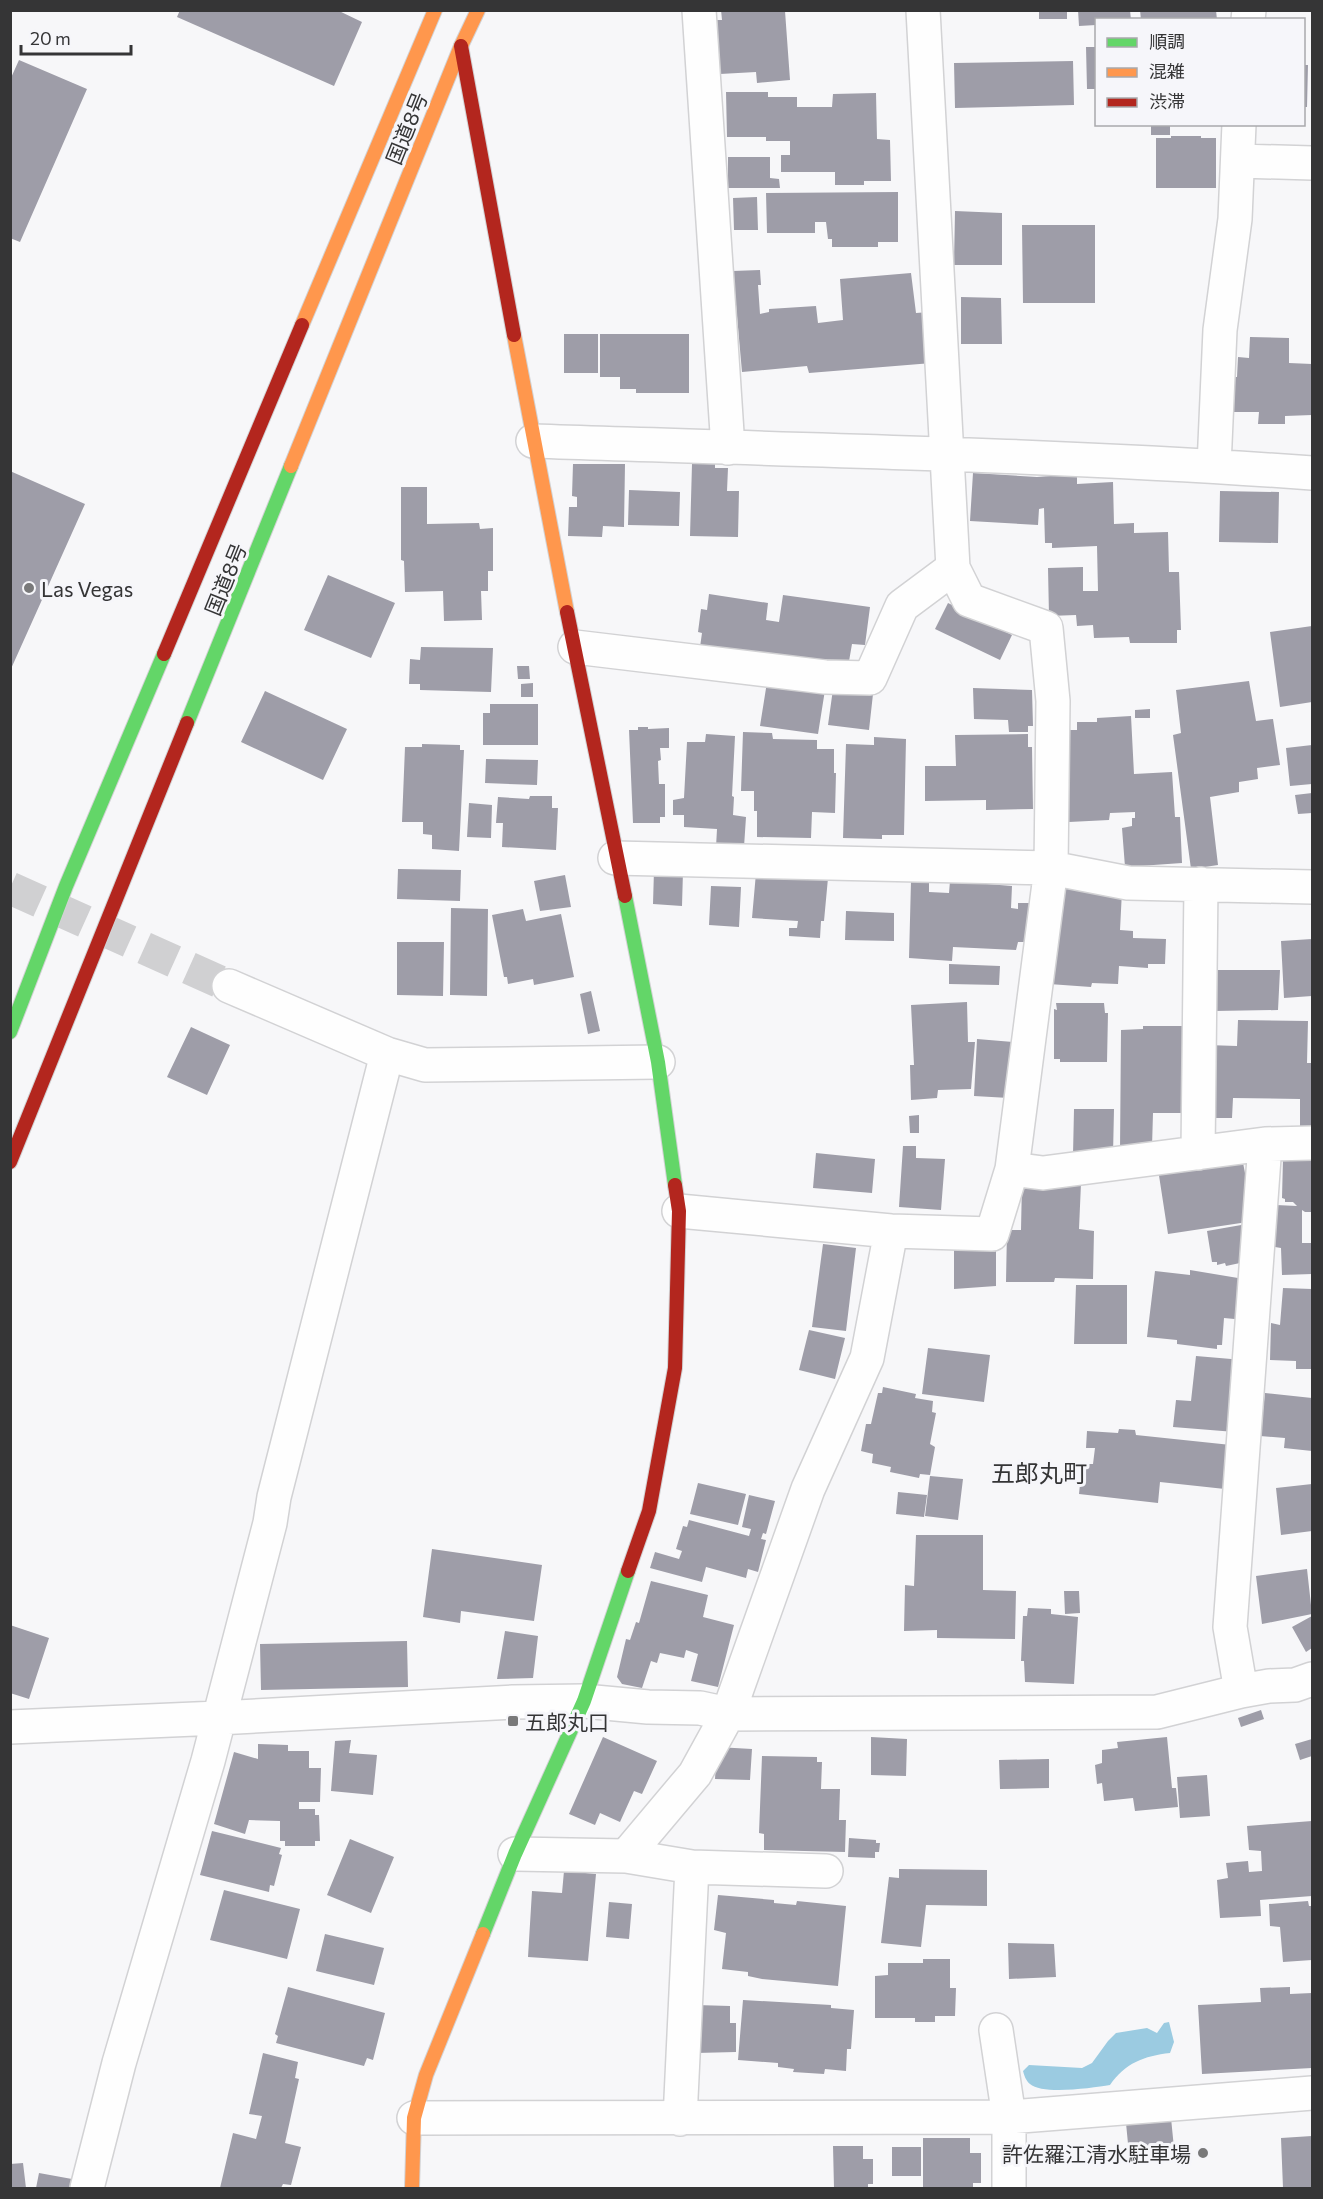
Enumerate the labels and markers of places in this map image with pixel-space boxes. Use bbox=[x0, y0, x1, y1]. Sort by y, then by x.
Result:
place label: Las Vegas bbox=[41, 576, 133, 601]
marker: Las Vegas bbox=[22, 581, 36, 595]
place label: 五郎丸口 bbox=[525, 1709, 609, 1734]
marker: 五郎丸口 bbox=[506, 1714, 520, 1728]
place label: 許佐羅江清水駐車場 bbox=[1002, 2141, 1191, 2166]
marker: 許佐羅江清水駐車場 bbox=[1196, 2146, 1210, 2160]

